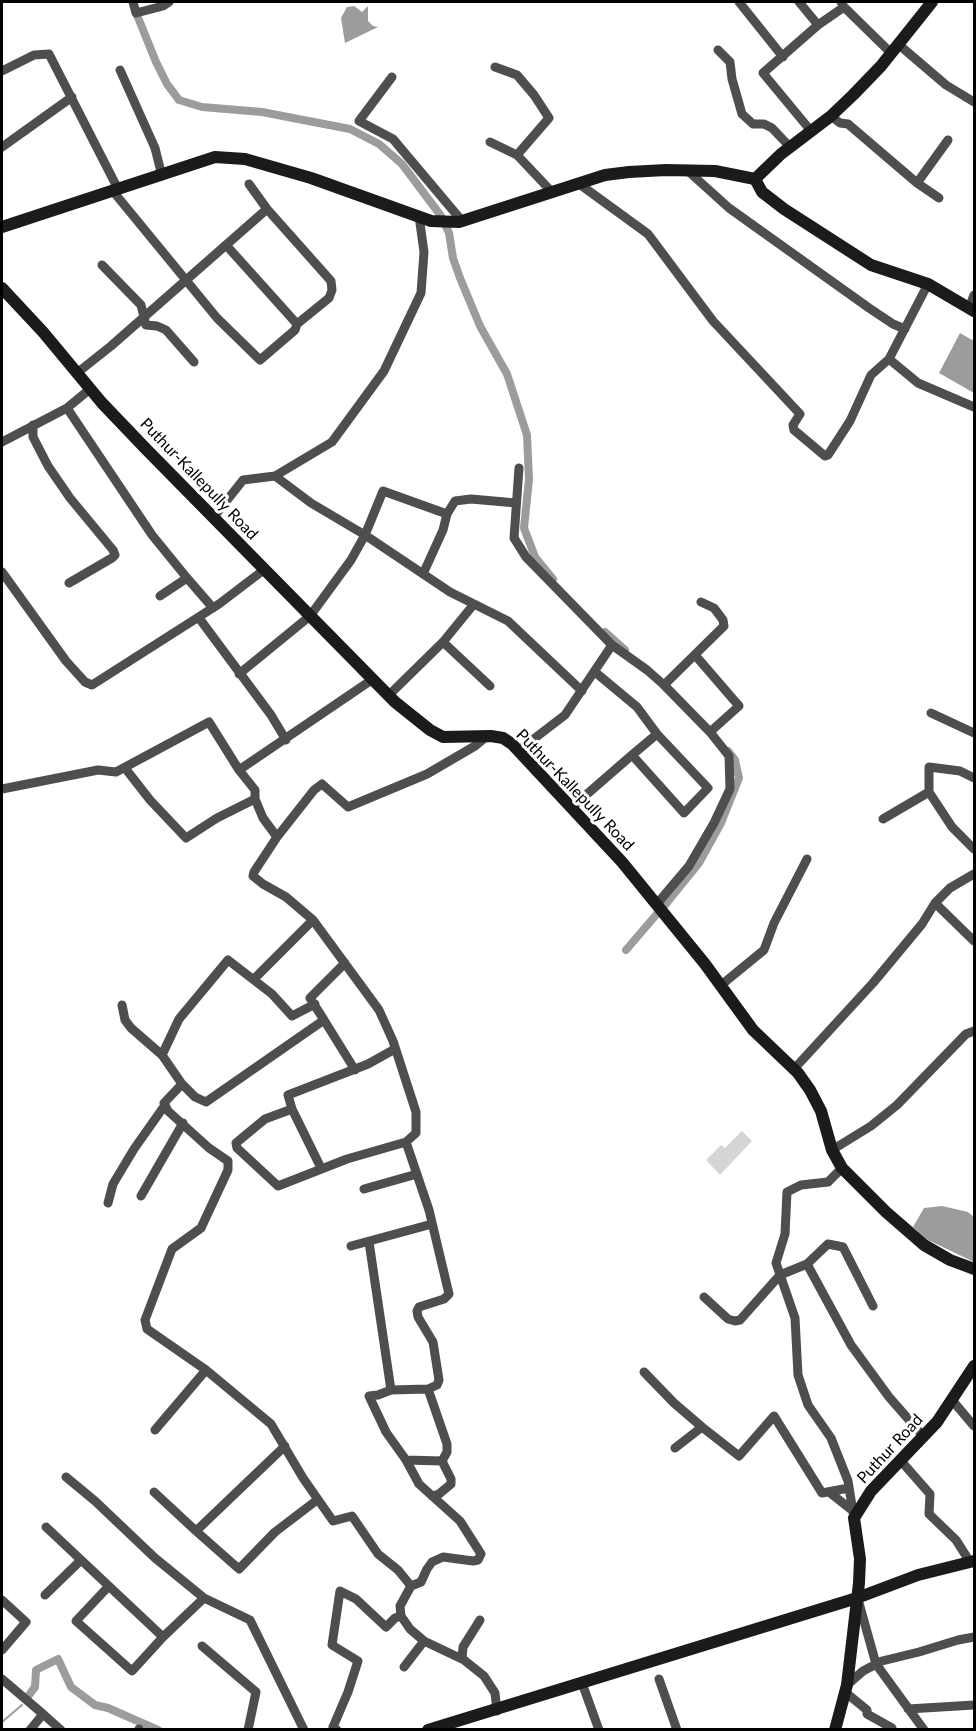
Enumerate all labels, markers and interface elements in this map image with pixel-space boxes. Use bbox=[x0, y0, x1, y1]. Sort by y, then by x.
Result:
street label: Puthur-Kallepully Road bbox=[136, 414, 262, 544]
street label: Puthur-Kallepully Road bbox=[512, 725, 638, 855]
street label: Puthur Road bbox=[853, 1410, 927, 1488]

